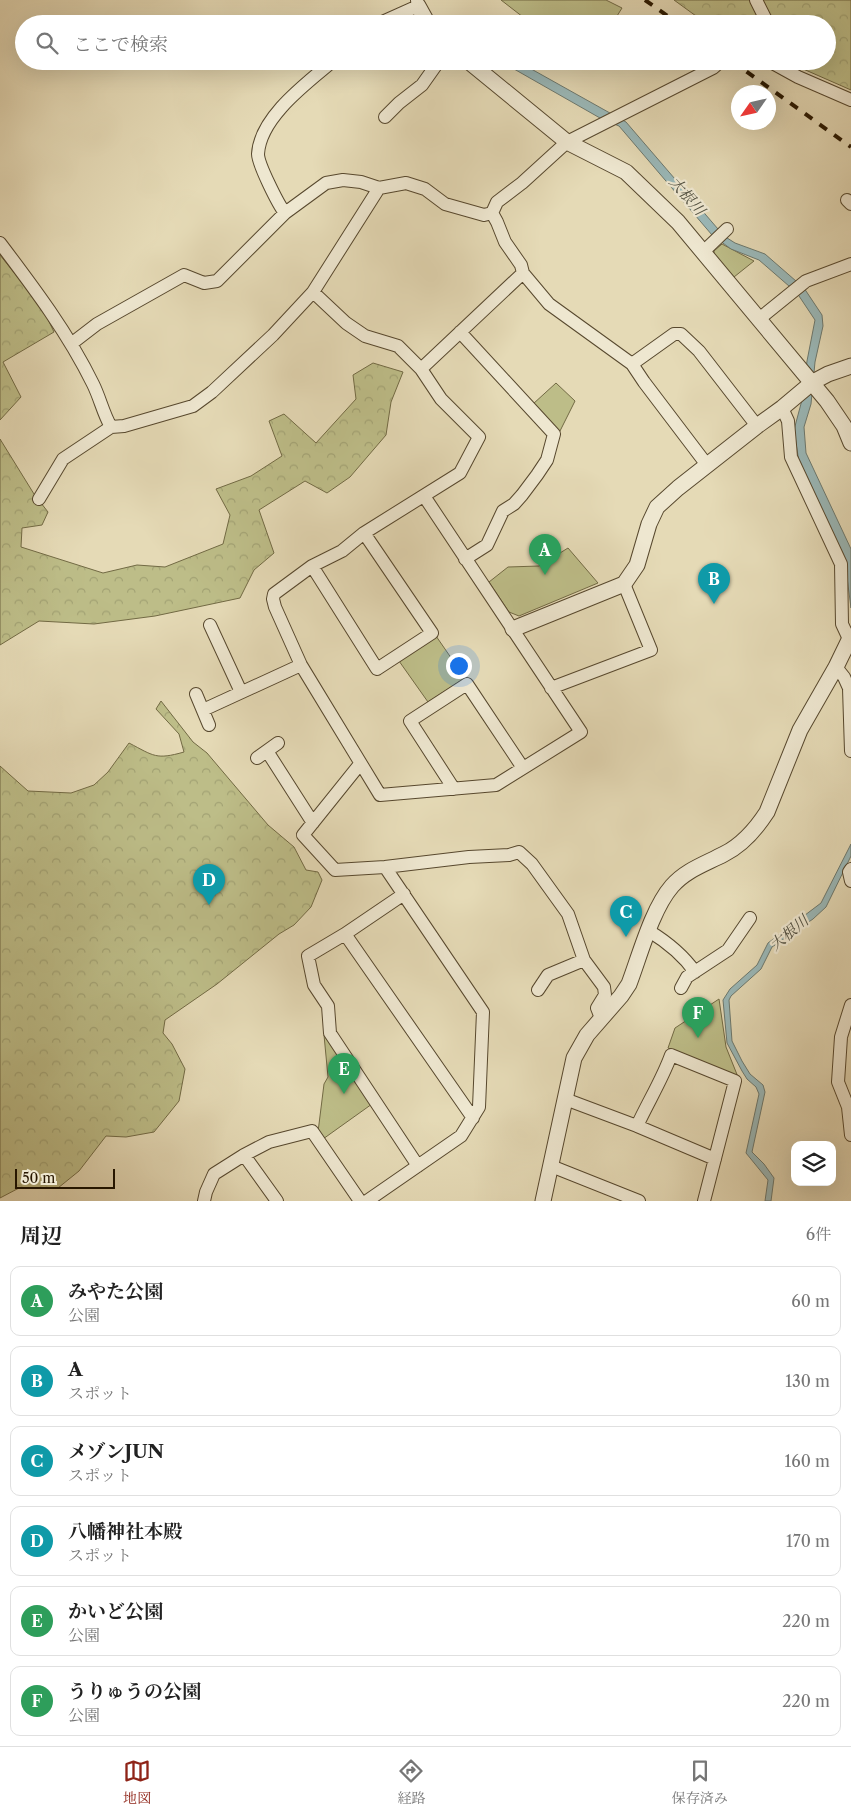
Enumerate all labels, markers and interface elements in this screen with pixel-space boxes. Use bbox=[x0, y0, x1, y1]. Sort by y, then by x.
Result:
search box bbox=[15, 15, 836, 70]
icon: search bbox=[33, 29, 61, 57]
text: ここで検索 bbox=[73, 33, 168, 56]
north arrow bbox=[731, 85, 776, 130]
water label: 大根川 bbox=[665, 172, 711, 220]
pin: A bbox=[529, 534, 561, 575]
pin: B bbox=[698, 563, 730, 604]
your location bbox=[446, 653, 472, 679]
pin: D bbox=[193, 864, 225, 905]
pin: C bbox=[610, 896, 642, 937]
water label: 大根川 bbox=[765, 910, 814, 954]
pin: F bbox=[682, 997, 714, 1038]
pin: E bbox=[328, 1053, 360, 1094]
map controls bbox=[791, 1141, 836, 1186]
button: layers bbox=[791, 1141, 836, 1186]
scale bar bbox=[15, 1166, 115, 1189]
text: 50 m bbox=[22, 1169, 55, 1187]
text: 周辺 bbox=[20, 1223, 62, 1248]
text: 6件 bbox=[806, 1224, 831, 1244]
text: みやた公園 bbox=[68, 1280, 163, 1303]
text: A bbox=[31, 1291, 43, 1311]
text: 60 m bbox=[791, 1291, 830, 1311]
text: 公園 bbox=[68, 1305, 100, 1325]
text: A bbox=[68, 1358, 83, 1381]
text: B bbox=[31, 1371, 43, 1391]
text: 130 m bbox=[785, 1371, 830, 1391]
text: スポット bbox=[68, 1383, 132, 1403]
text: メゾンJUN bbox=[68, 1440, 164, 1463]
text: C bbox=[31, 1451, 43, 1471]
text: 160 m bbox=[785, 1451, 830, 1471]
text: スポット bbox=[68, 1465, 132, 1485]
text: 八幡神社本殿 bbox=[68, 1520, 182, 1543]
text: D bbox=[30, 1531, 44, 1551]
text: 170 m bbox=[786, 1531, 830, 1551]
text: スポット bbox=[68, 1545, 132, 1565]
text: かいど公園 bbox=[68, 1600, 163, 1623]
text: E bbox=[31, 1611, 43, 1631]
text: 220 m bbox=[782, 1611, 830, 1631]
text: 公園 bbox=[68, 1625, 100, 1645]
text: うりゅうの公園 bbox=[68, 1680, 201, 1703]
text: F bbox=[32, 1691, 42, 1711]
text: 220 m bbox=[782, 1691, 830, 1711]
text: 公園 bbox=[68, 1705, 100, 1725]
tab: 地図 bbox=[123, 1757, 151, 1807]
tab: 経路 bbox=[397, 1757, 425, 1807]
tab: 保存済み bbox=[672, 1757, 728, 1807]

